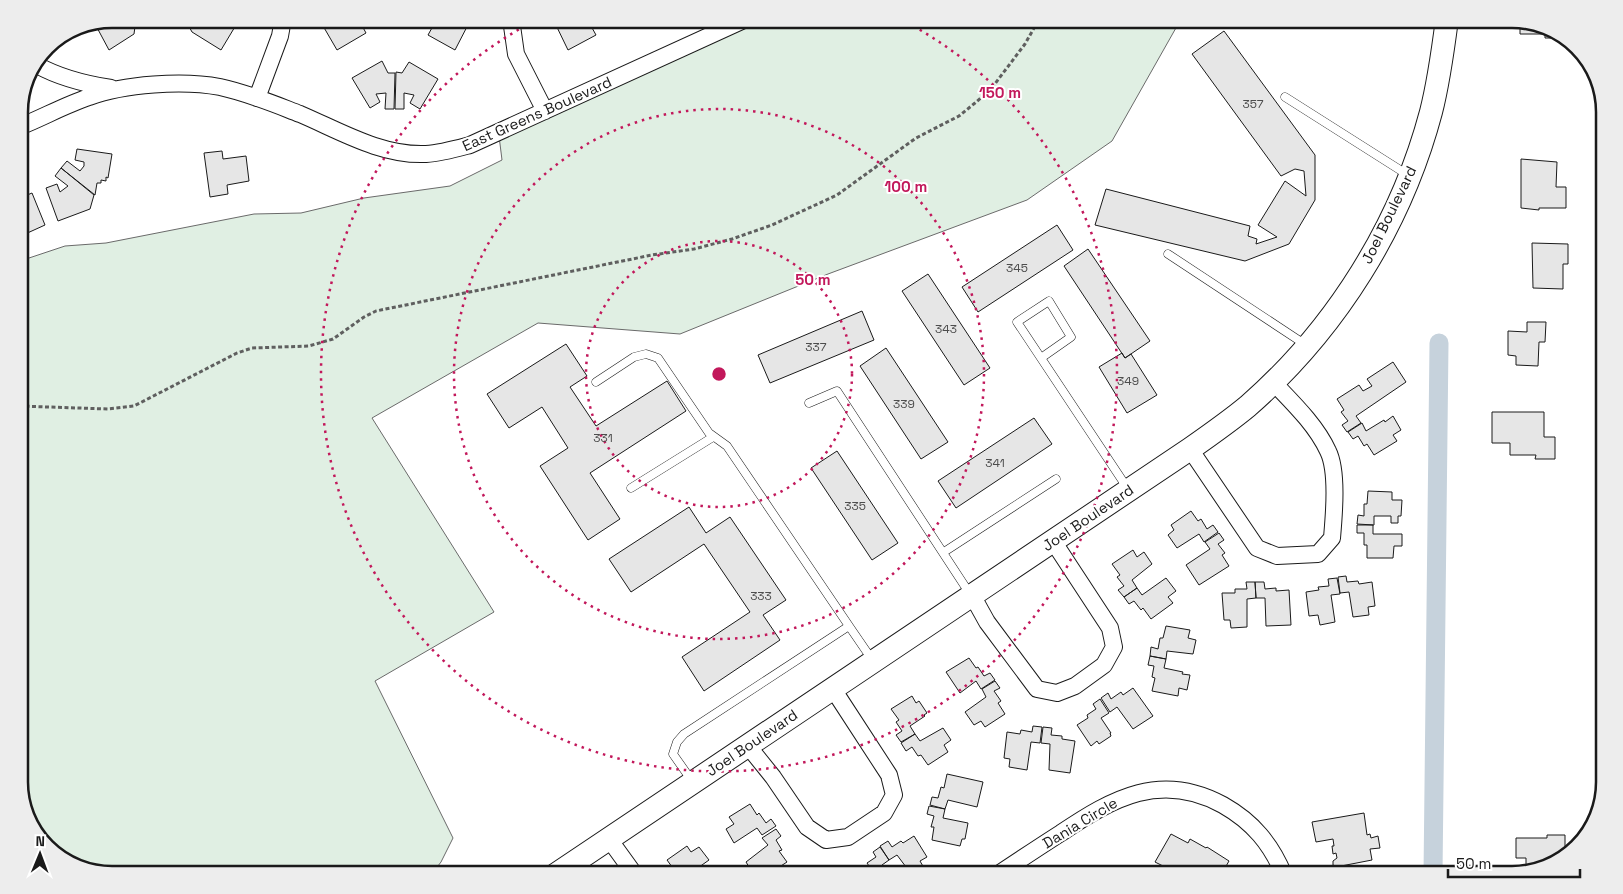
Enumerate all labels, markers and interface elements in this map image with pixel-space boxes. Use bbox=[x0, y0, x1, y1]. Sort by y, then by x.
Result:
street label: East Greens Boulevard bbox=[459, 72, 614, 155]
text: 150 m bbox=[979, 83, 1021, 102]
house number: 357 bbox=[1242, 96, 1264, 112]
street label: Joel Boulevard bbox=[1357, 163, 1420, 267]
text: 100 m bbox=[885, 177, 927, 196]
house number: 345 bbox=[1006, 260, 1028, 276]
text: 50 m bbox=[795, 270, 831, 289]
house number: 343 bbox=[935, 321, 957, 337]
house number: 337 bbox=[805, 339, 827, 355]
centre of rings bbox=[710, 365, 728, 383]
house number: 349 bbox=[1117, 373, 1139, 389]
house number: 339 bbox=[893, 396, 915, 412]
house number: 331 bbox=[593, 430, 613, 446]
house number: 341 bbox=[985, 455, 1005, 471]
street label: Joel Boulevard bbox=[1038, 480, 1137, 555]
house number: 335 bbox=[844, 498, 866, 514]
house number: 333 bbox=[750, 588, 772, 604]
street label: Joel Boulevard bbox=[702, 705, 801, 780]
street label: Dania Circle bbox=[1039, 793, 1121, 852]
north arrow bbox=[15, 829, 65, 879]
text: N bbox=[35, 832, 45, 850]
scale bar bbox=[1448, 846, 1580, 878]
text: 50 m bbox=[1456, 854, 1491, 873]

